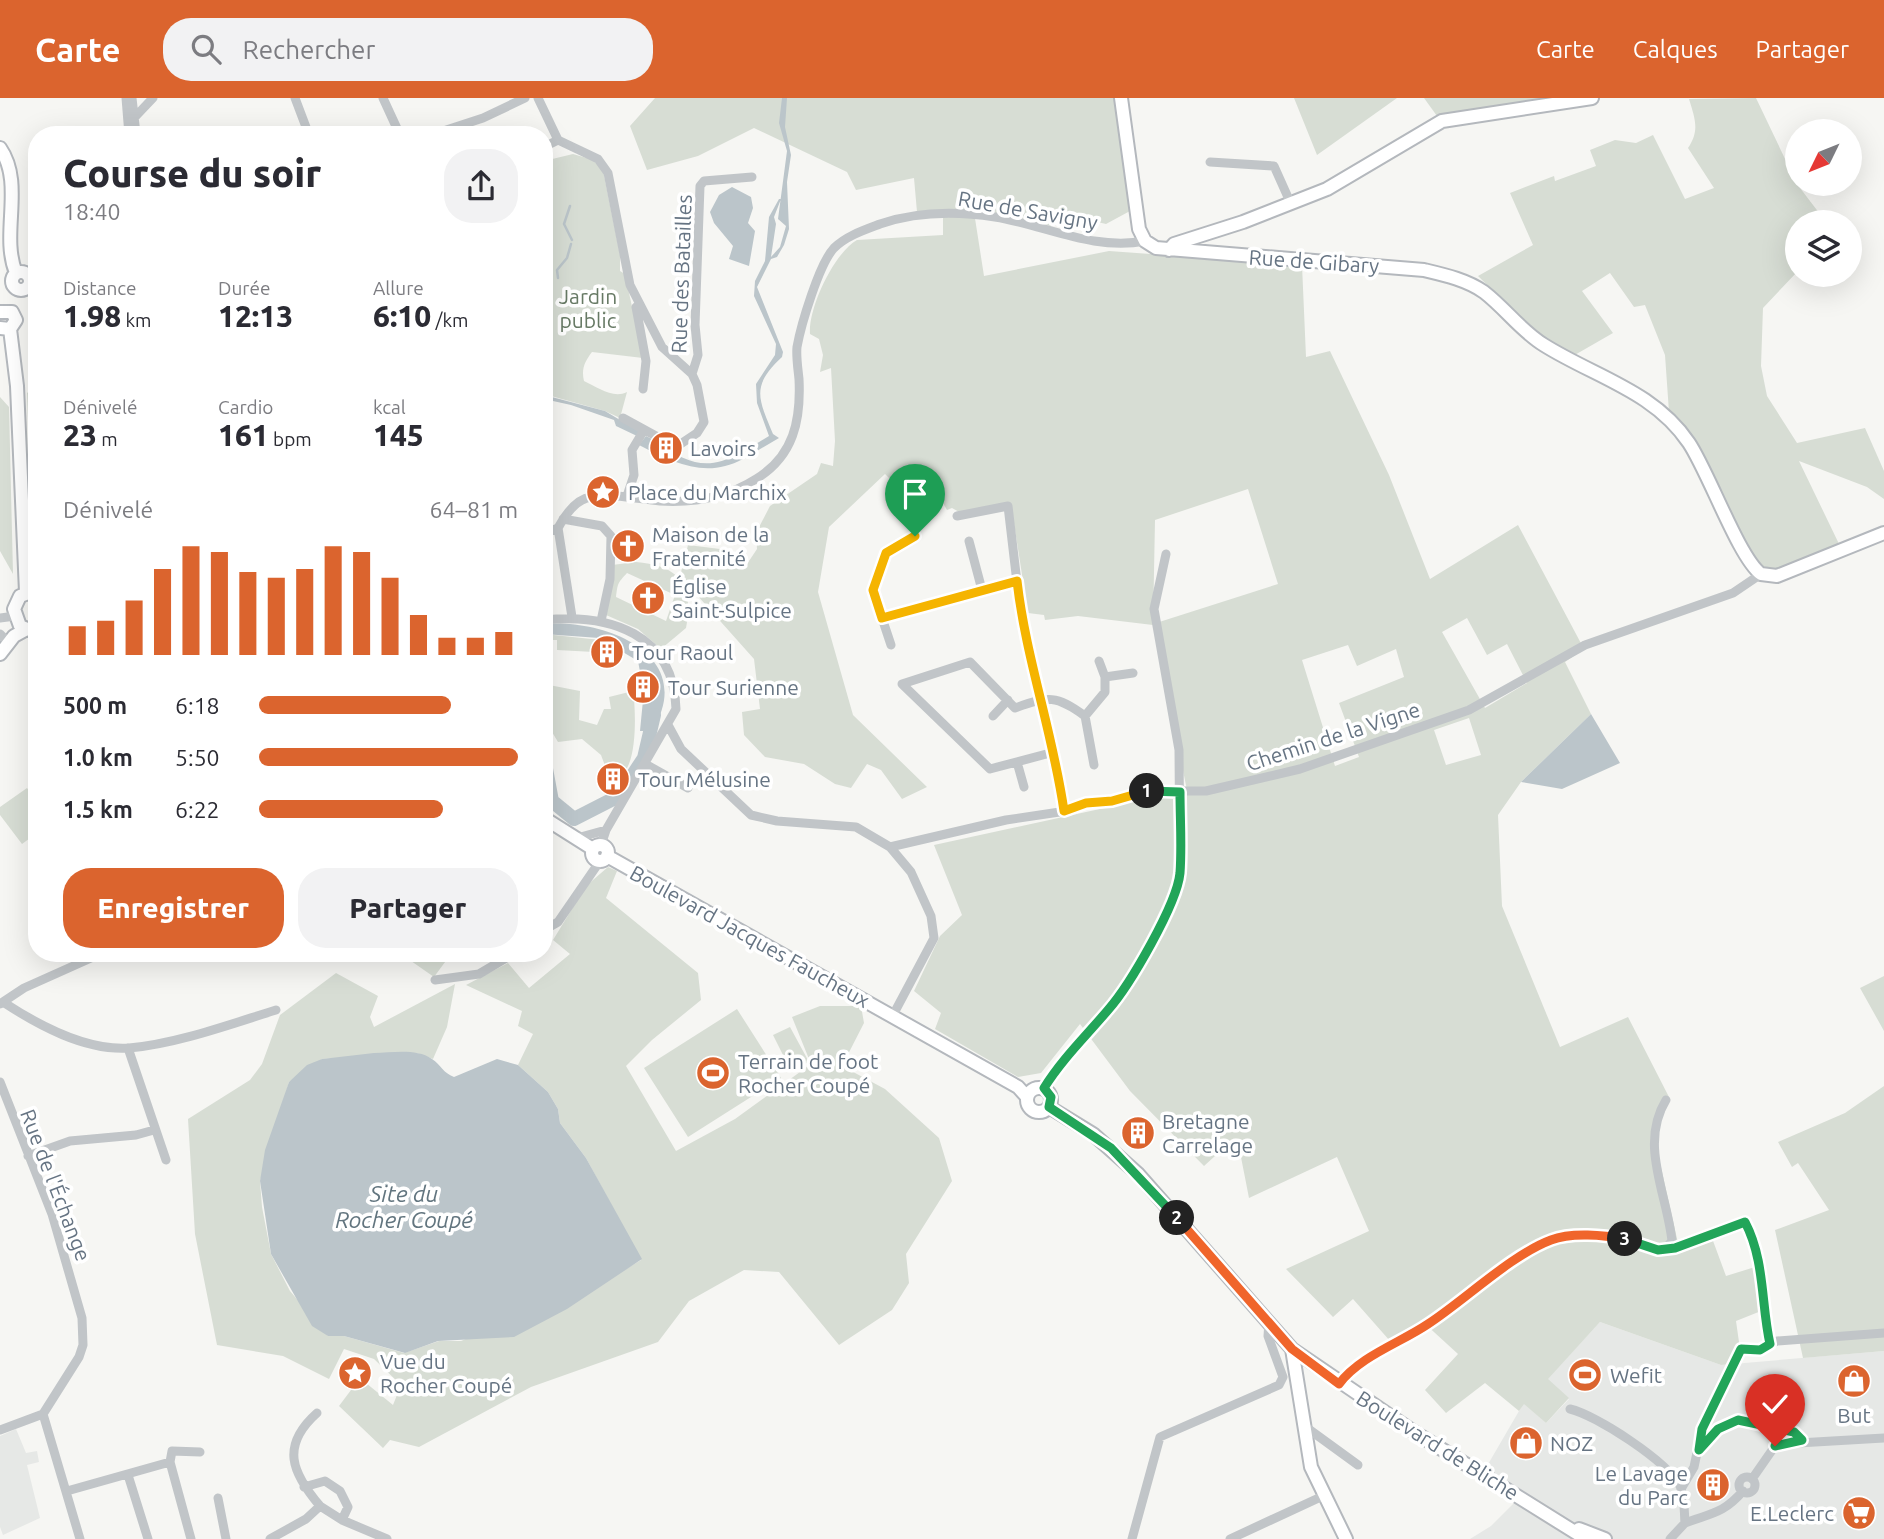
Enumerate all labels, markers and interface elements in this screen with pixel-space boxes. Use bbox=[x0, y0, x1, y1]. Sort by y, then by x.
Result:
search box bbox=[163, 18, 653, 81]
icon: search bbox=[187, 30, 225, 68]
text: Carte bbox=[35, 31, 121, 68]
text: Rechercher bbox=[243, 35, 375, 64]
text: Carte bbox=[1536, 36, 1595, 63]
text: Calques bbox=[1633, 36, 1718, 63]
text: Partager bbox=[1756, 36, 1849, 63]
north arrow bbox=[1785, 119, 1862, 196]
map controls bbox=[1785, 119, 1862, 287]
button: share bbox=[444, 149, 518, 223]
text: Course du soir bbox=[63, 152, 321, 194]
street label: Rue de Savigny bbox=[956, 186, 1100, 234]
street label: Rue des Batailles bbox=[666, 194, 696, 354]
text: 18:40 bbox=[63, 199, 121, 224]
button: layers bbox=[1785, 210, 1862, 287]
street label: Rue de Gibary bbox=[1248, 244, 1380, 278]
text: Distance bbox=[63, 277, 137, 299]
text: Durée bbox=[218, 277, 270, 299]
text: Allure bbox=[373, 277, 424, 299]
park label: Jardin public bbox=[559, 284, 617, 332]
text: 1.98 bbox=[63, 299, 121, 333]
text: 12:13 bbox=[218, 299, 293, 333]
text: 6:10 bbox=[373, 299, 431, 333]
text: km bbox=[121, 309, 151, 331]
text: /km bbox=[431, 309, 469, 331]
text: Dénivelé bbox=[63, 396, 138, 418]
text: Cardio bbox=[218, 396, 273, 418]
text: kcal bbox=[373, 396, 406, 418]
text: 23 bbox=[63, 418, 97, 452]
text: 161 bbox=[218, 418, 269, 452]
text: 145 bbox=[373, 418, 424, 452]
text: m bbox=[97, 428, 118, 450]
text: bpm bbox=[269, 428, 312, 450]
building icon: Lavoirs bbox=[647, 429, 685, 467]
place label: Lavoirs bbox=[690, 436, 756, 460]
pin bbox=[885, 464, 945, 536]
place icon: Place du Marchix bbox=[584, 473, 622, 511]
icon: arrive bbox=[896, 475, 934, 513]
place label: Place du Marchix bbox=[628, 480, 787, 504]
text: Dénivelé bbox=[63, 497, 153, 522]
text: 64–81 m bbox=[430, 497, 518, 522]
place label: Maison de la Fraternité bbox=[652, 522, 769, 570]
church icon: Maison de la Fraternité bbox=[609, 527, 647, 565]
place label: Église Saint-Sulpice bbox=[672, 574, 792, 622]
church icon: Église Saint-Sulpice bbox=[629, 579, 667, 617]
building icon: Tour Raoul bbox=[588, 633, 626, 671]
place label: Tour Raoul bbox=[632, 640, 733, 664]
building icon: Tour Surienne bbox=[624, 668, 662, 706]
place label: Tour Surienne bbox=[668, 675, 799, 699]
text: 500 m bbox=[63, 693, 127, 718]
text: 6:18 bbox=[175, 693, 220, 718]
street label: Chemin de la Vigne bbox=[1243, 697, 1423, 775]
text: 1.0 km bbox=[63, 745, 133, 770]
text: 5:50 bbox=[175, 745, 220, 770]
building icon: Tour Mélusine bbox=[594, 760, 632, 798]
place label: Tour Mélusine bbox=[638, 767, 771, 791]
pin: 1 bbox=[1130, 774, 1164, 808]
text: 1 bbox=[1141, 779, 1152, 801]
text: 1.5 km bbox=[63, 797, 133, 822]
text: 6:22 bbox=[175, 797, 220, 822]
street label: Boulevard Jacques Faucheux bbox=[626, 860, 874, 1012]
button: Enregistrer bbox=[63, 868, 284, 948]
button: Partager bbox=[298, 868, 518, 948]
place label: Terrain de foot Rocher Coupé bbox=[738, 1049, 878, 1097]
sports icon: Terrain de foot Rocher Coupé bbox=[694, 1054, 732, 1092]
street label: Rue de l'Échange bbox=[16, 1106, 96, 1264]
place label: Bretagne Carrelage bbox=[1162, 1109, 1253, 1157]
building icon: Bretagne Carrelage bbox=[1119, 1114, 1157, 1152]
water label: Site du Rocher Coupé bbox=[335, 1181, 473, 1232]
pin: 2 bbox=[1160, 1200, 1194, 1236]
text: 2 bbox=[1171, 1206, 1182, 1228]
pin: 3 bbox=[1608, 1222, 1642, 1256]
text: 3 bbox=[1619, 1227, 1630, 1249]
place label: Vue du Rocher Coupé bbox=[380, 1349, 512, 1397]
place icon: Vue du Rocher Coupé bbox=[336, 1354, 374, 1392]
sports icon: Wefit bbox=[1566, 1356, 1604, 1394]
shop icon: But bbox=[1835, 1362, 1873, 1400]
place label: Wefit bbox=[1610, 1363, 1662, 1387]
pin bbox=[1745, 1374, 1805, 1446]
street label: Boulevard de Bliche bbox=[1352, 1385, 1524, 1505]
icon: check bbox=[1756, 1385, 1794, 1423]
place label: But bbox=[1837, 1403, 1871, 1427]
shop icon: NOZ bbox=[1507, 1424, 1545, 1462]
place label: NOZ bbox=[1550, 1431, 1593, 1455]
place label: Le Lavage du Parc bbox=[1595, 1461, 1688, 1509]
building icon: Le Lavage du Parc bbox=[1694, 1466, 1732, 1504]
supermarket icon: E.Leclerc bbox=[1840, 1494, 1878, 1532]
place label: E.Leclerc bbox=[1750, 1501, 1834, 1525]

